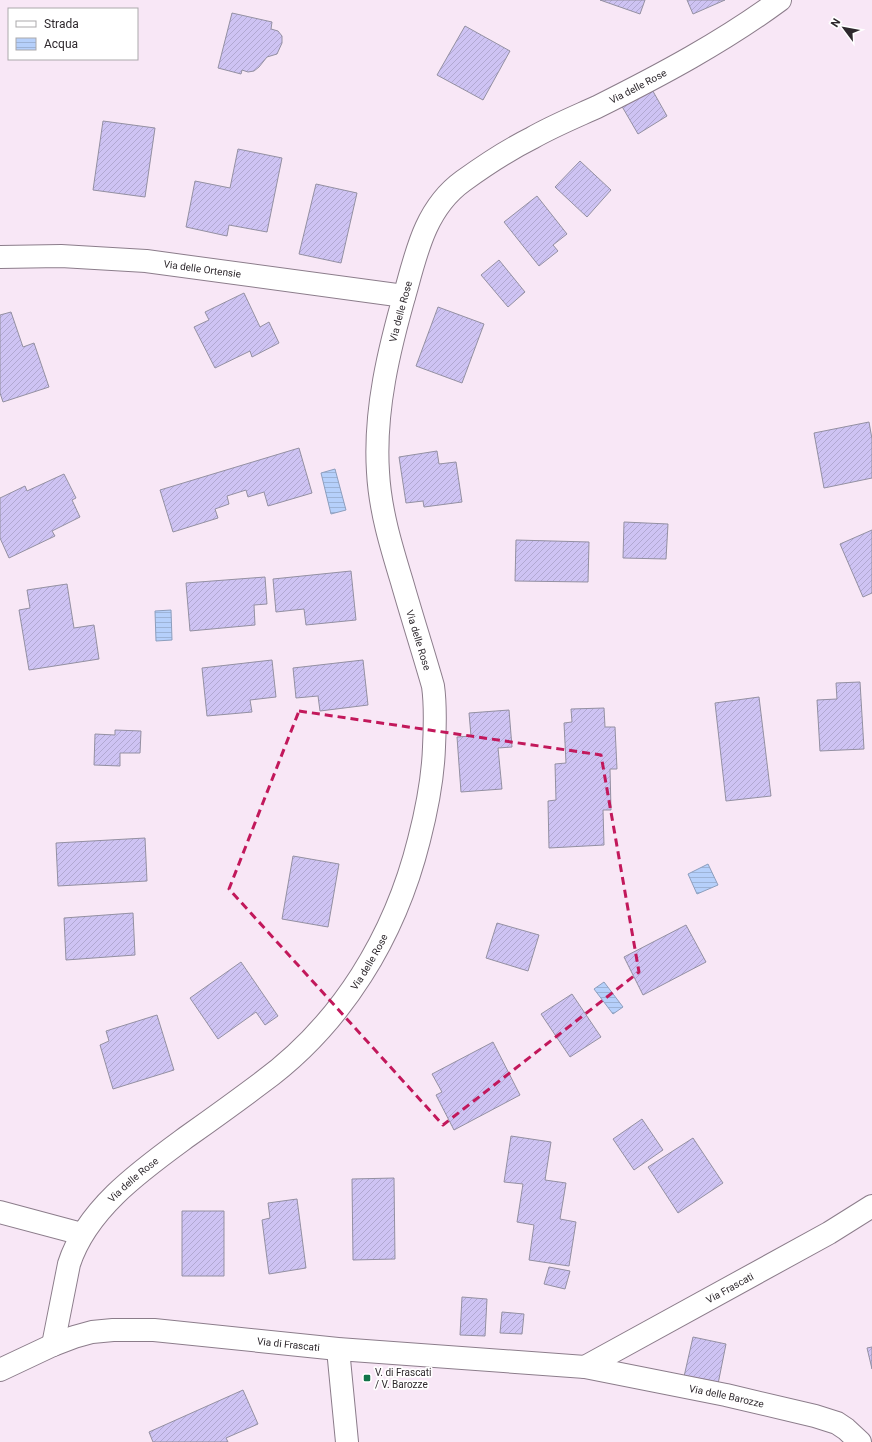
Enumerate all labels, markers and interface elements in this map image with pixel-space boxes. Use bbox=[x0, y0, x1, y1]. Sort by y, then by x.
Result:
legend bbox=[8, 8, 138, 60]
north arrow bbox=[824, 8, 864, 48]
text: N bbox=[828, 16, 844, 30]
text: Strada bbox=[44, 17, 79, 31]
text: Acqua bbox=[44, 37, 78, 51]
street label: Via delle Rose bbox=[608, 67, 668, 106]
street label: Via delle Ortensie bbox=[163, 258, 242, 280]
street label: Via delle Rose bbox=[387, 280, 414, 343]
street label: Via delle Rose bbox=[404, 609, 433, 672]
street label: Via delle Rose bbox=[348, 932, 390, 992]
street label: Via delle Rose bbox=[106, 1155, 160, 1205]
street label: Via Frascati bbox=[704, 1271, 755, 1305]
street label: Via di Frascati bbox=[257, 1336, 320, 1353]
place label: V. di Frascati / V. Barozze bbox=[375, 1367, 432, 1390]
marker: V. di Frascati / V. Barozze bbox=[362, 1373, 372, 1383]
street label: Via delle Barozze bbox=[688, 1383, 765, 1410]

